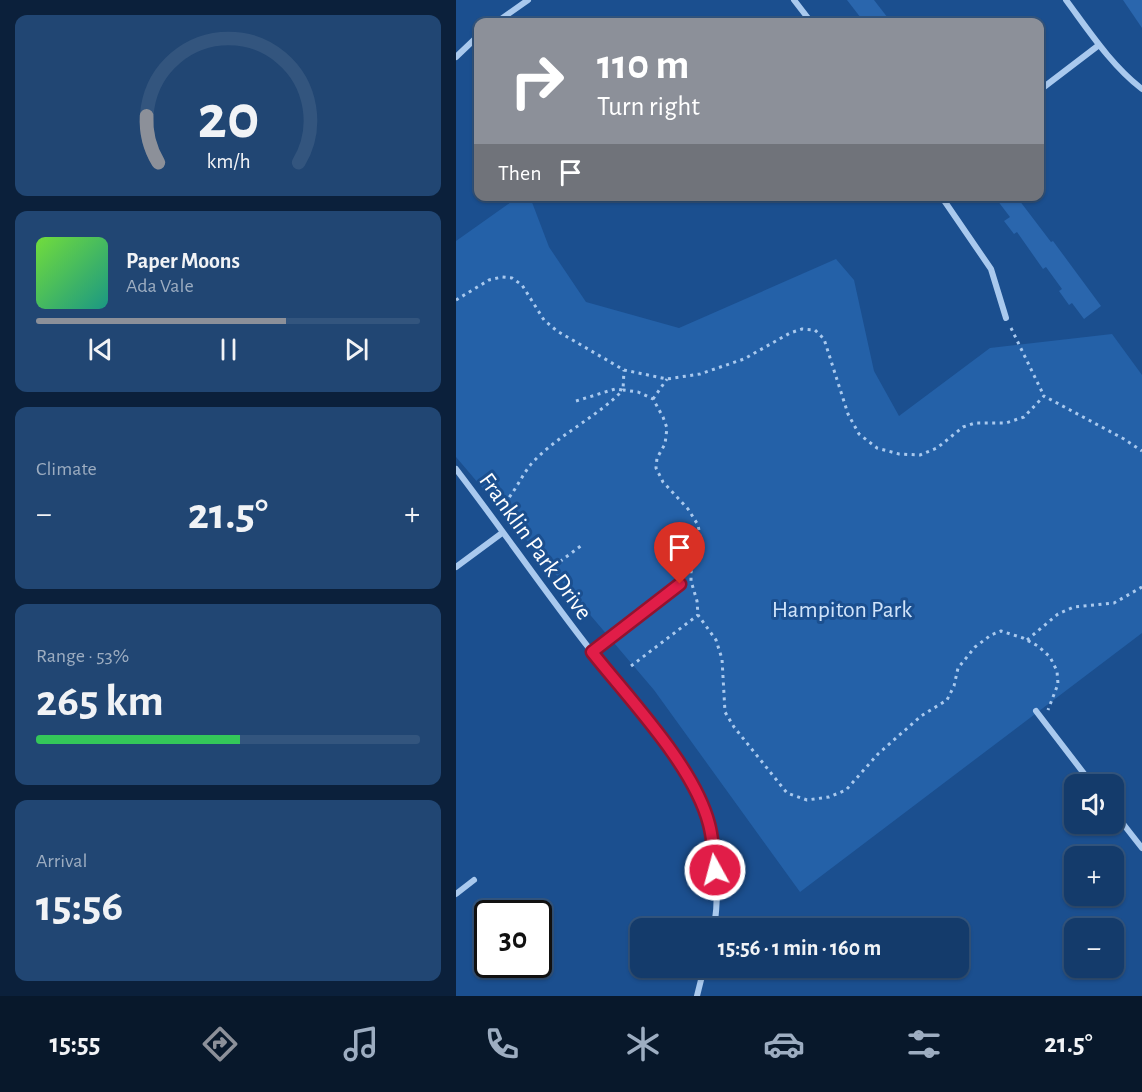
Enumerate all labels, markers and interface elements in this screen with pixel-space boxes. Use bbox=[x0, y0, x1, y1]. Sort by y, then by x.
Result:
icon: right bbox=[498, 42, 576, 120]
text: 110 m bbox=[597, 44, 689, 86]
text: 20 bbox=[197, 87, 259, 149]
text: Turn right bbox=[597, 93, 700, 120]
text: km/h bbox=[206, 151, 250, 172]
icon: arrive bbox=[554, 156, 587, 189]
text: Then bbox=[498, 162, 542, 184]
text: Paper Moons bbox=[126, 250, 240, 272]
text: Ada Vale bbox=[126, 276, 194, 296]
icon: previous bbox=[84, 333, 117, 366]
icon: pause bbox=[212, 333, 245, 366]
icon: next bbox=[340, 333, 373, 366]
text: Climate bbox=[36, 459, 97, 479]
street label: Franklin Park Drive bbox=[474, 469, 596, 624]
text: 21.5° bbox=[188, 492, 268, 537]
text: − bbox=[36, 498, 52, 531]
text: + bbox=[404, 498, 420, 531]
pin bbox=[654, 522, 705, 584]
icon: arrive bbox=[663, 531, 696, 564]
park label: Hampiton Park bbox=[772, 598, 912, 622]
text: Range · 53% bbox=[36, 646, 129, 666]
text: 265 km bbox=[36, 679, 164, 724]
map controls bbox=[1064, 774, 1124, 978]
button: sound bbox=[1064, 774, 1124, 834]
position arrow bbox=[683, 838, 747, 902]
button: + bbox=[1064, 846, 1124, 906]
text: Arrival bbox=[36, 851, 87, 871]
text: 15:56 bbox=[36, 884, 123, 929]
speed limit sign: 30 bbox=[474, 900, 552, 978]
button: − bbox=[1064, 918, 1124, 978]
text: 15:56 · 1 min · 160 m bbox=[718, 937, 881, 959]
icon: directions bbox=[199, 1023, 241, 1065]
icon: music bbox=[340, 1023, 382, 1065]
icon: phone bbox=[481, 1023, 523, 1065]
icon: climate bbox=[622, 1023, 664, 1065]
icon: car bbox=[763, 1023, 805, 1065]
icon: filters bbox=[903, 1023, 945, 1065]
text: 15:55 bbox=[49, 1030, 100, 1057]
text: 21.5° bbox=[1044, 1030, 1093, 1057]

